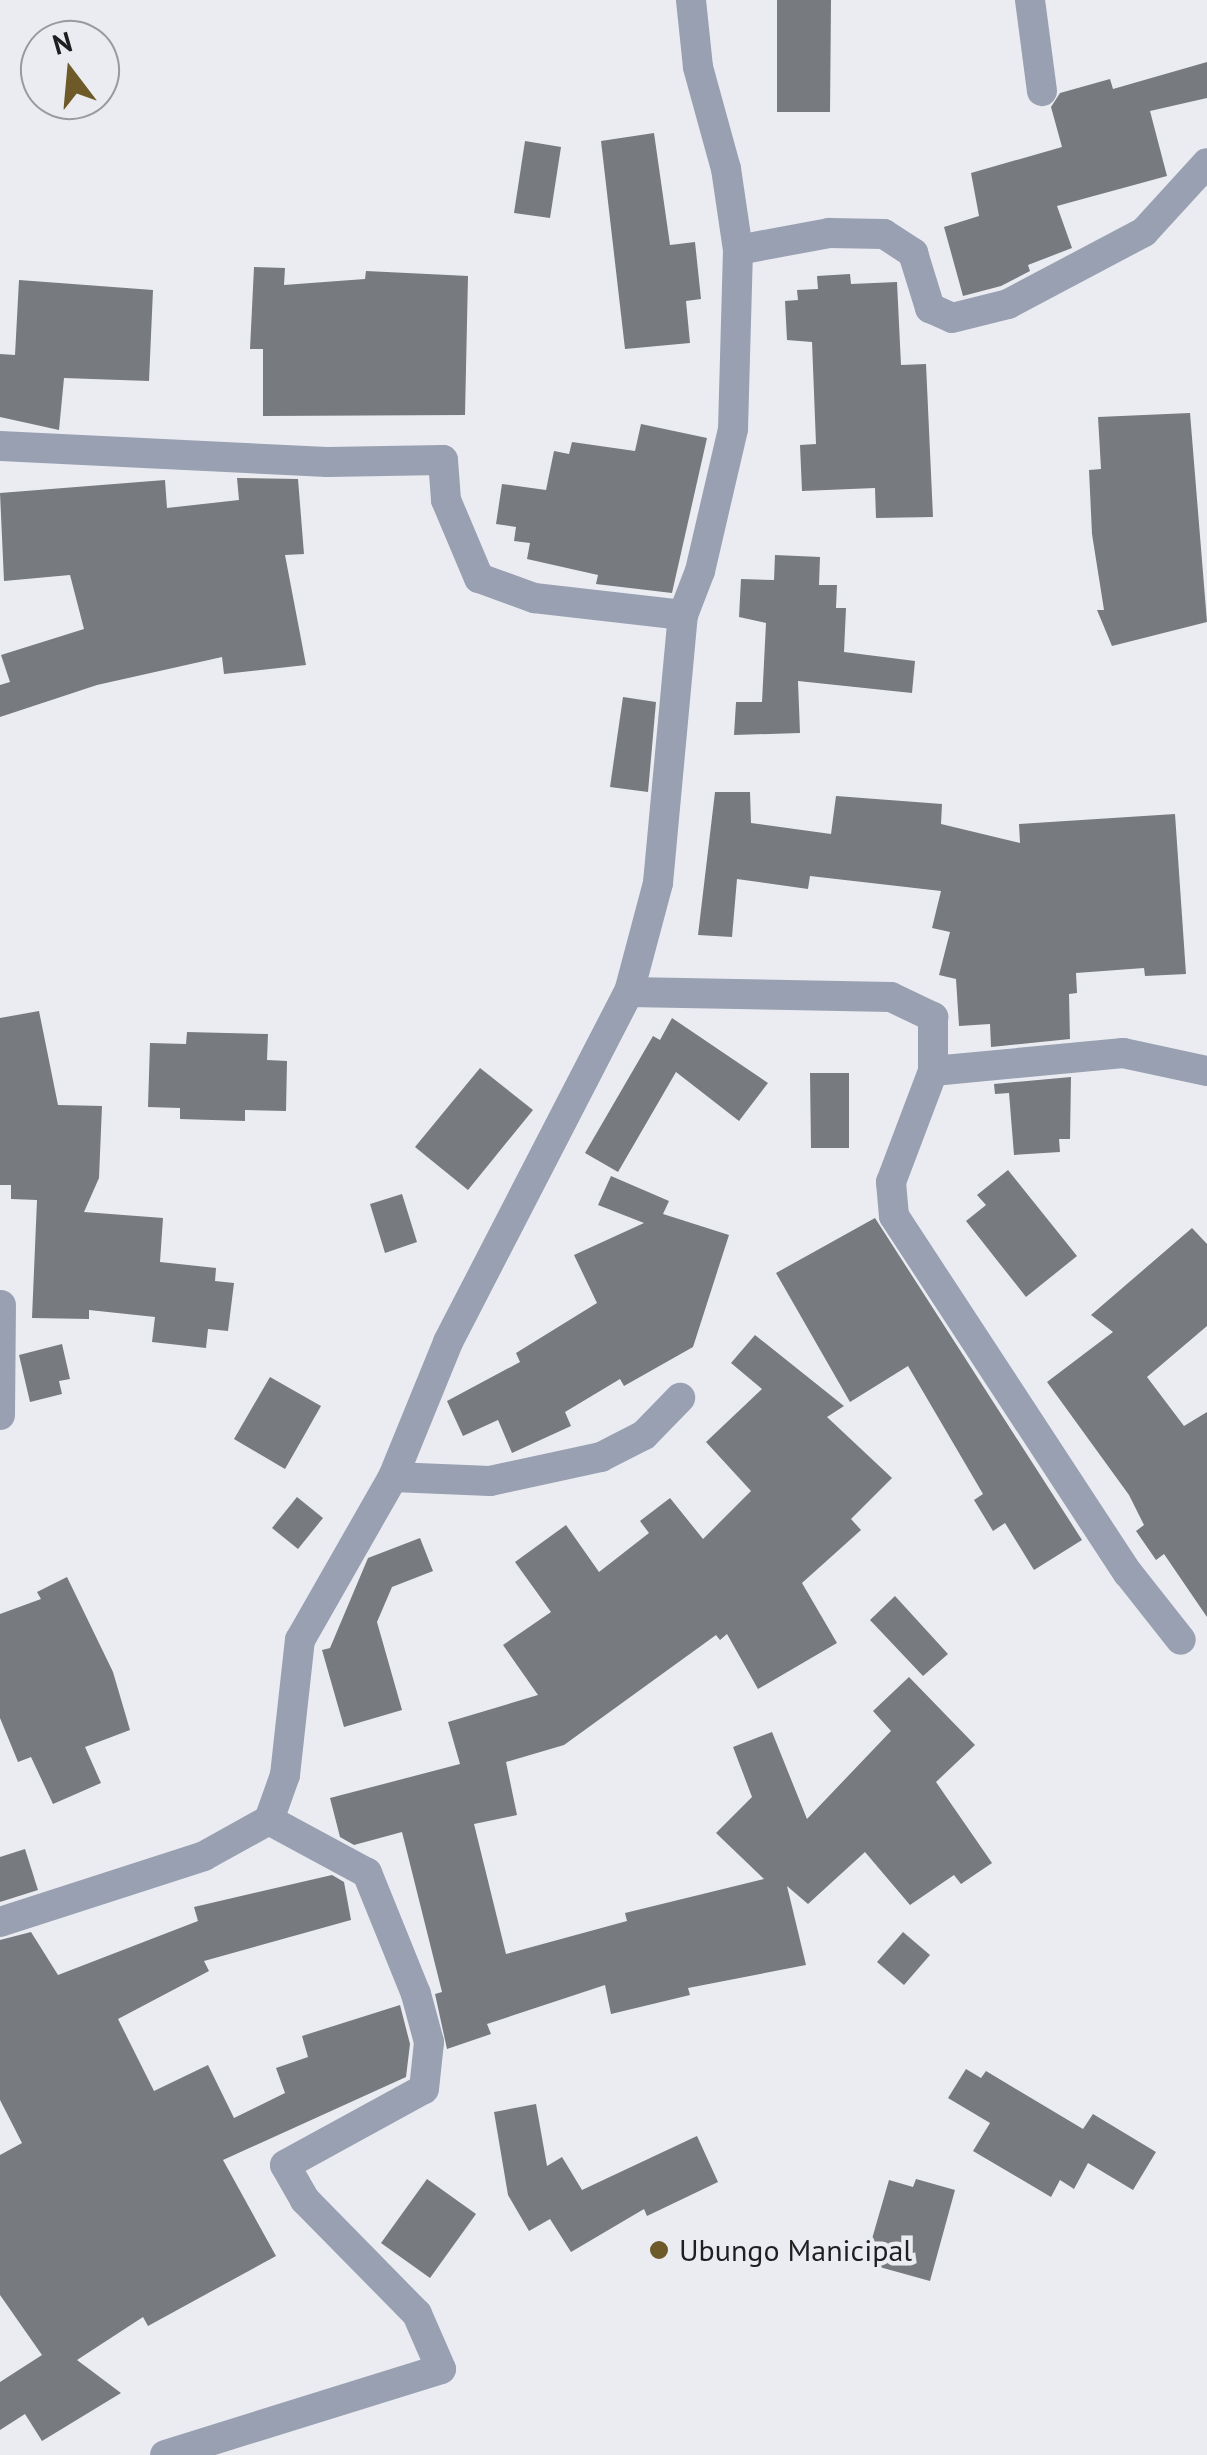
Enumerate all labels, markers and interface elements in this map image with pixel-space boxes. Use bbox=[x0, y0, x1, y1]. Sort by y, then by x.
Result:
north arrow bbox=[20, 20, 120, 120]
text: N bbox=[48, 22, 76, 63]
place label: Ubungo Manicipal bbox=[679, 2232, 912, 2268]
marker: Ubungo Manicipal bbox=[648, 2239, 670, 2261]

